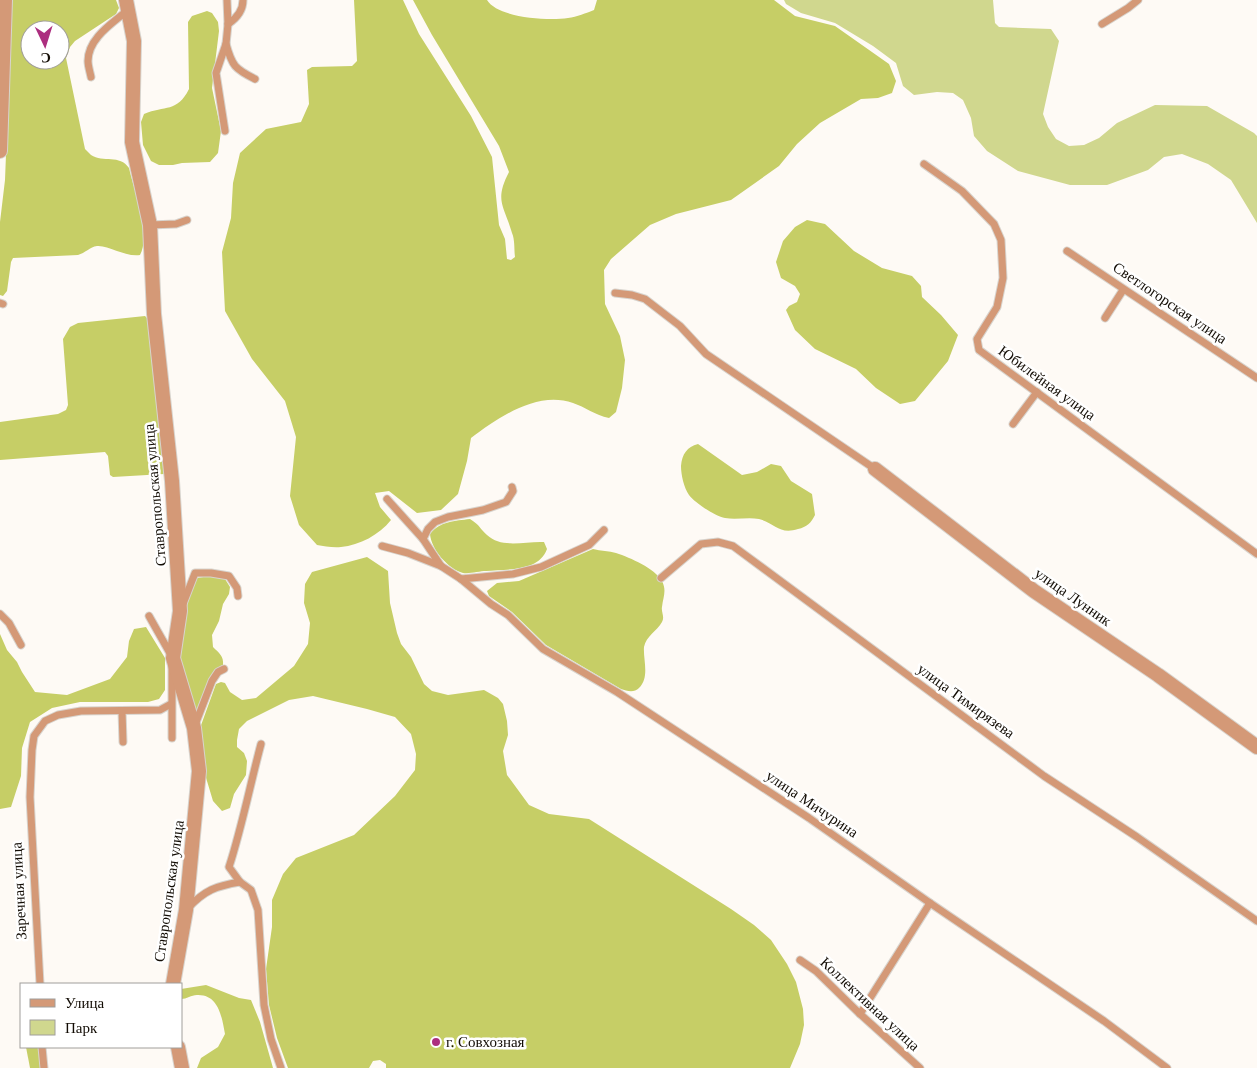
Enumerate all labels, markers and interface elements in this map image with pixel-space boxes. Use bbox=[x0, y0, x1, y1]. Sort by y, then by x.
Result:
north arrow bbox=[20, 20, 70, 70]
text: С bbox=[40, 50, 51, 65]
street label: Светлогорская улица bbox=[1110, 259, 1230, 347]
street label: Юбилейная улица bbox=[996, 343, 1099, 424]
street label: Ставропольская улица bbox=[141, 423, 169, 567]
street label: улица Лунник bbox=[1032, 565, 1115, 630]
street label: улица Тимирязева bbox=[915, 661, 1018, 742]
street label: улица Мичурина bbox=[763, 767, 861, 841]
street label: Ставропольская улица bbox=[151, 819, 187, 963]
street label: Заречная улица bbox=[8, 841, 30, 940]
street label: Коллективная улица bbox=[817, 954, 923, 1054]
legend bbox=[20, 983, 182, 1048]
text: Улица bbox=[65, 995, 104, 1011]
text: Парк bbox=[65, 1020, 98, 1036]
place label: г. Совхозная bbox=[446, 1034, 525, 1050]
marker: г. Совхозная bbox=[430, 1036, 442, 1048]

